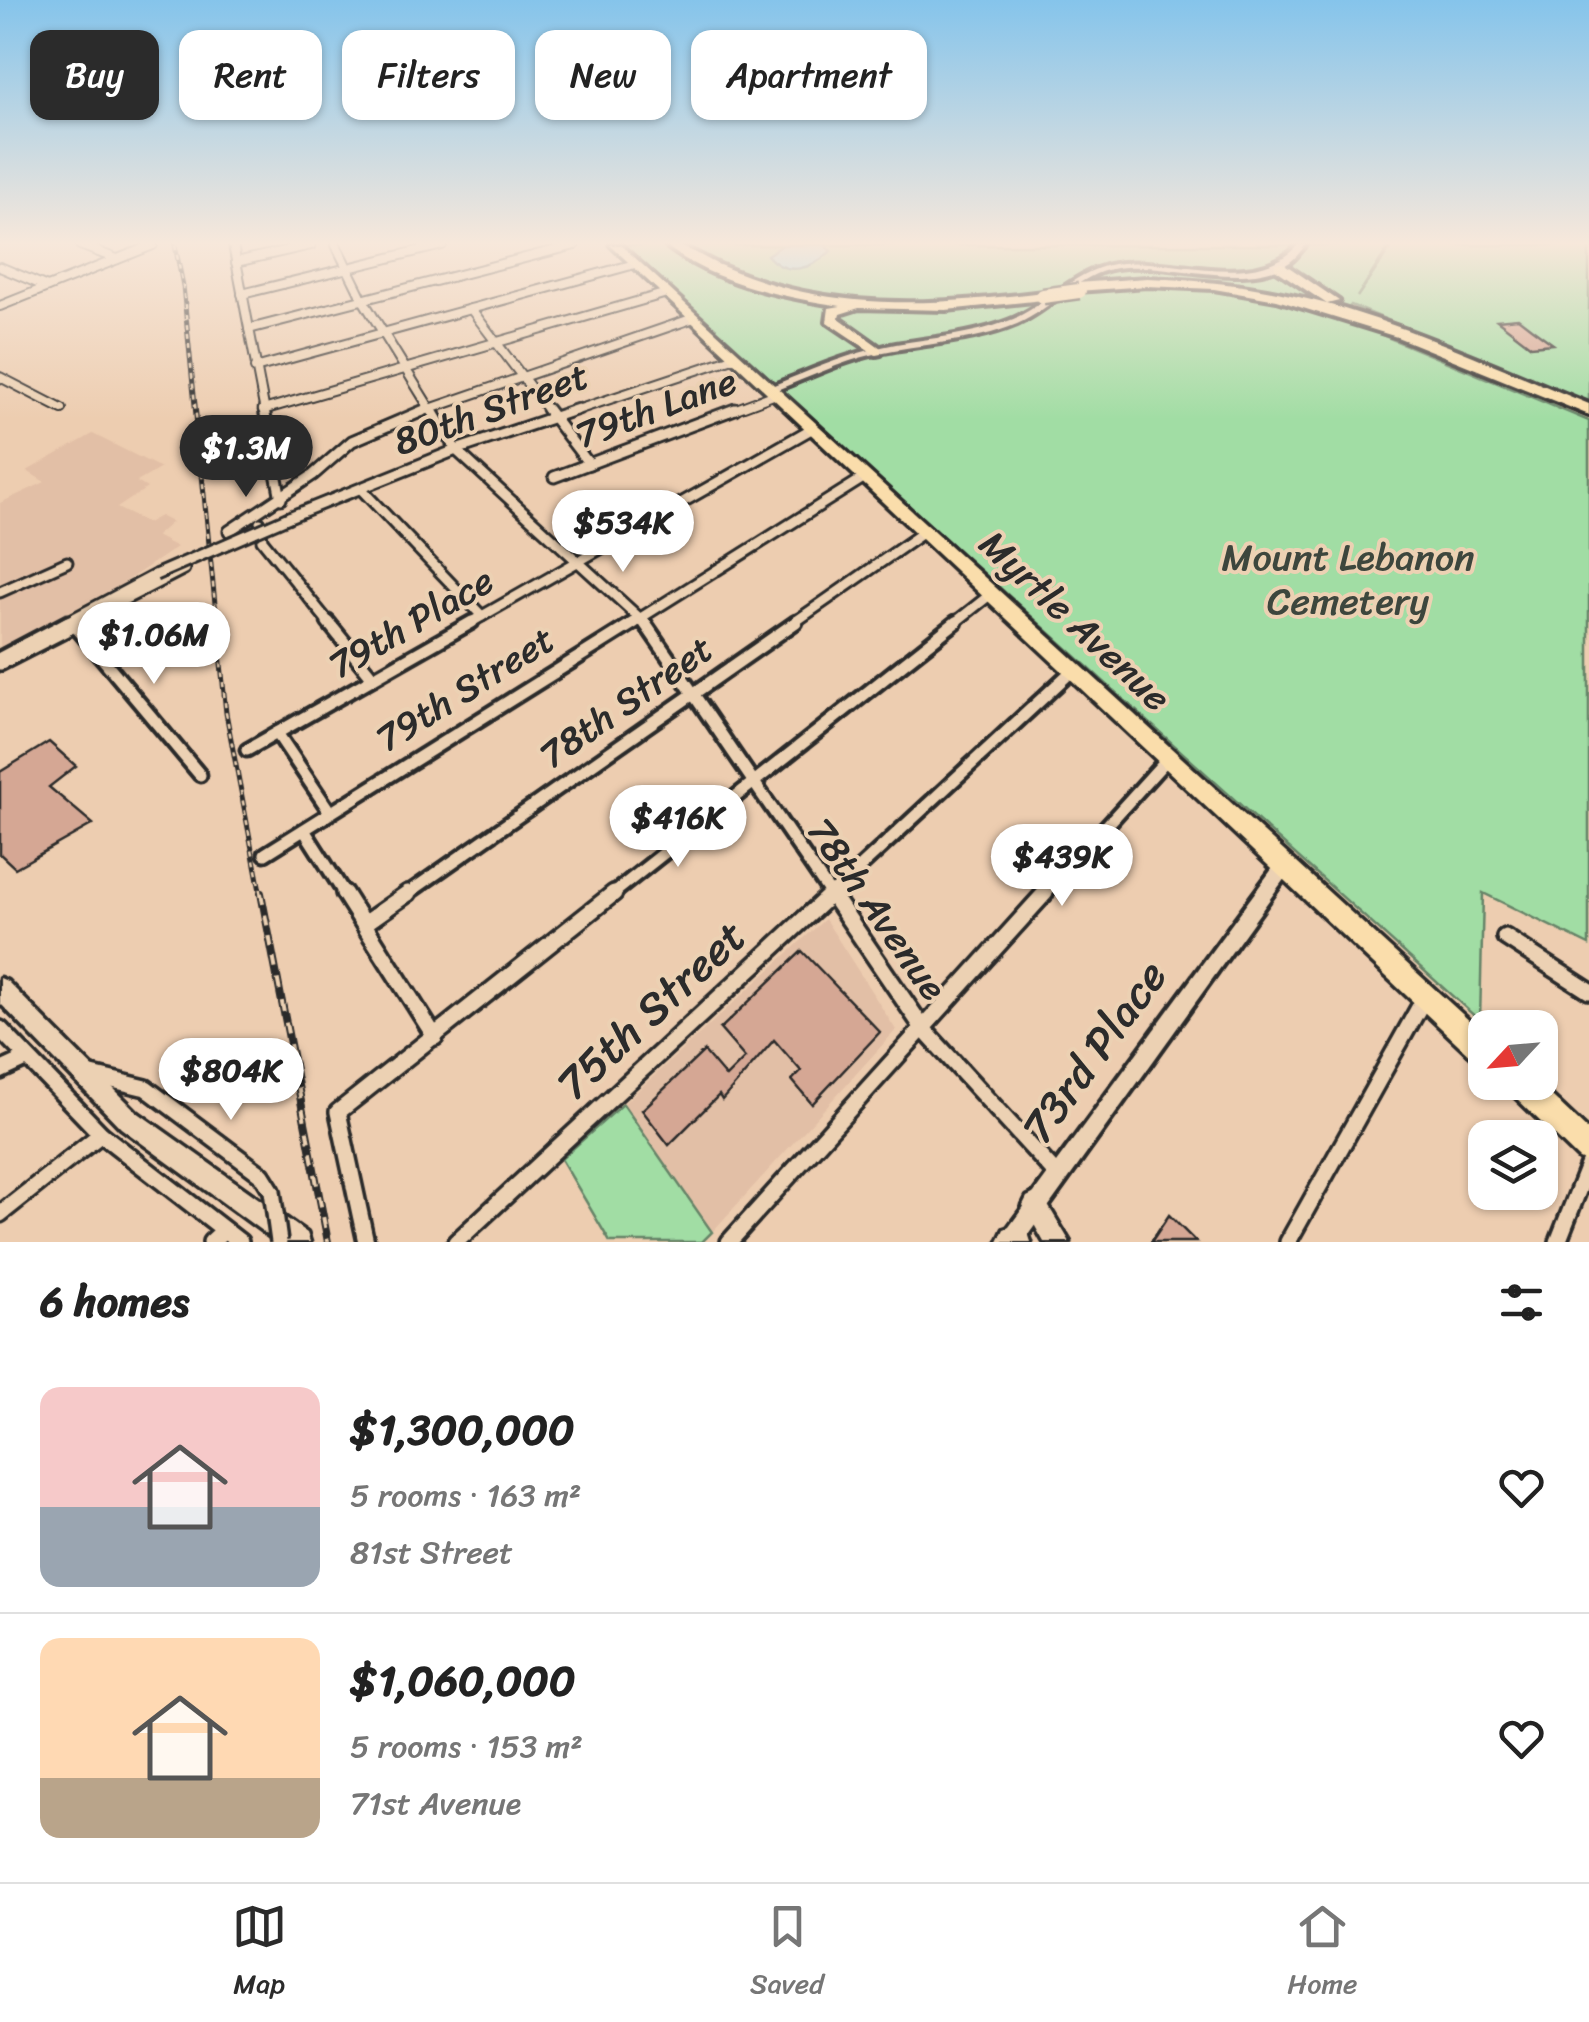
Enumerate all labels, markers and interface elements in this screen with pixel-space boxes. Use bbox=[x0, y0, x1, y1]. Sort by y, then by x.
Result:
chip: Buy bbox=[30, 30, 159, 120]
chip: Rent bbox=[179, 30, 322, 120]
chip: Filters bbox=[342, 30, 515, 120]
chip: New bbox=[535, 30, 671, 120]
chip: Apartment bbox=[691, 30, 927, 120]
street label: 80th Street bbox=[384, 343, 598, 475]
street label: 79th Lane bbox=[565, 348, 747, 468]
pin: $1.3M bbox=[176, 415, 316, 500]
text: $1.3M bbox=[202, 419, 290, 476]
pin: $534K bbox=[553, 490, 693, 575]
text: $534K bbox=[574, 494, 672, 551]
street label: Myrtle Avenue bbox=[963, 513, 1187, 729]
park label: Mount Lebanon Cemetery bbox=[1221, 524, 1475, 635]
street label: 79th Place bbox=[315, 548, 507, 698]
pin: $1.06M bbox=[73, 602, 235, 687]
text: $1.06M bbox=[99, 606, 209, 663]
street label: 79th Street bbox=[362, 607, 568, 771]
street label: 78th Street bbox=[524, 617, 728, 787]
pin: $416K bbox=[608, 785, 748, 870]
text: $416K bbox=[632, 789, 724, 846]
street label: 78th Avenue bbox=[789, 803, 965, 1015]
pin: $439K bbox=[992, 824, 1132, 909]
text: $439K bbox=[1013, 828, 1111, 885]
street label: 75th Street bbox=[536, 899, 766, 1121]
street label: 73rd Place bbox=[999, 942, 1189, 1162]
north arrow bbox=[1468, 1010, 1558, 1100]
map controls bbox=[1468, 1010, 1558, 1210]
pin: $804K bbox=[161, 1038, 301, 1123]
text: $804K bbox=[181, 1042, 281, 1099]
button: layers bbox=[1468, 1120, 1558, 1210]
text: 6 homes bbox=[40, 1265, 189, 1339]
icon: filters bbox=[1494, 1275, 1549, 1330]
text: $1,300,000 bbox=[350, 1393, 575, 1467]
icon: home bbox=[120, 1427, 240, 1547]
icon: heart bbox=[1494, 1460, 1549, 1515]
text: 5 rooms · 163 m² bbox=[350, 1467, 581, 1524]
text: 81st Street bbox=[350, 1524, 513, 1581]
text: $1,060,000 bbox=[350, 1644, 575, 1718]
icon: home bbox=[120, 1678, 240, 1798]
icon: heart bbox=[1494, 1711, 1549, 1766]
text: 5 rooms · 153 m² bbox=[350, 1718, 583, 1775]
text: 71st Avenue bbox=[350, 1775, 521, 1832]
tab: Map bbox=[232, 1899, 287, 2008]
tab: Saved bbox=[750, 1899, 824, 2008]
tab: Home bbox=[1287, 1899, 1357, 2008]

